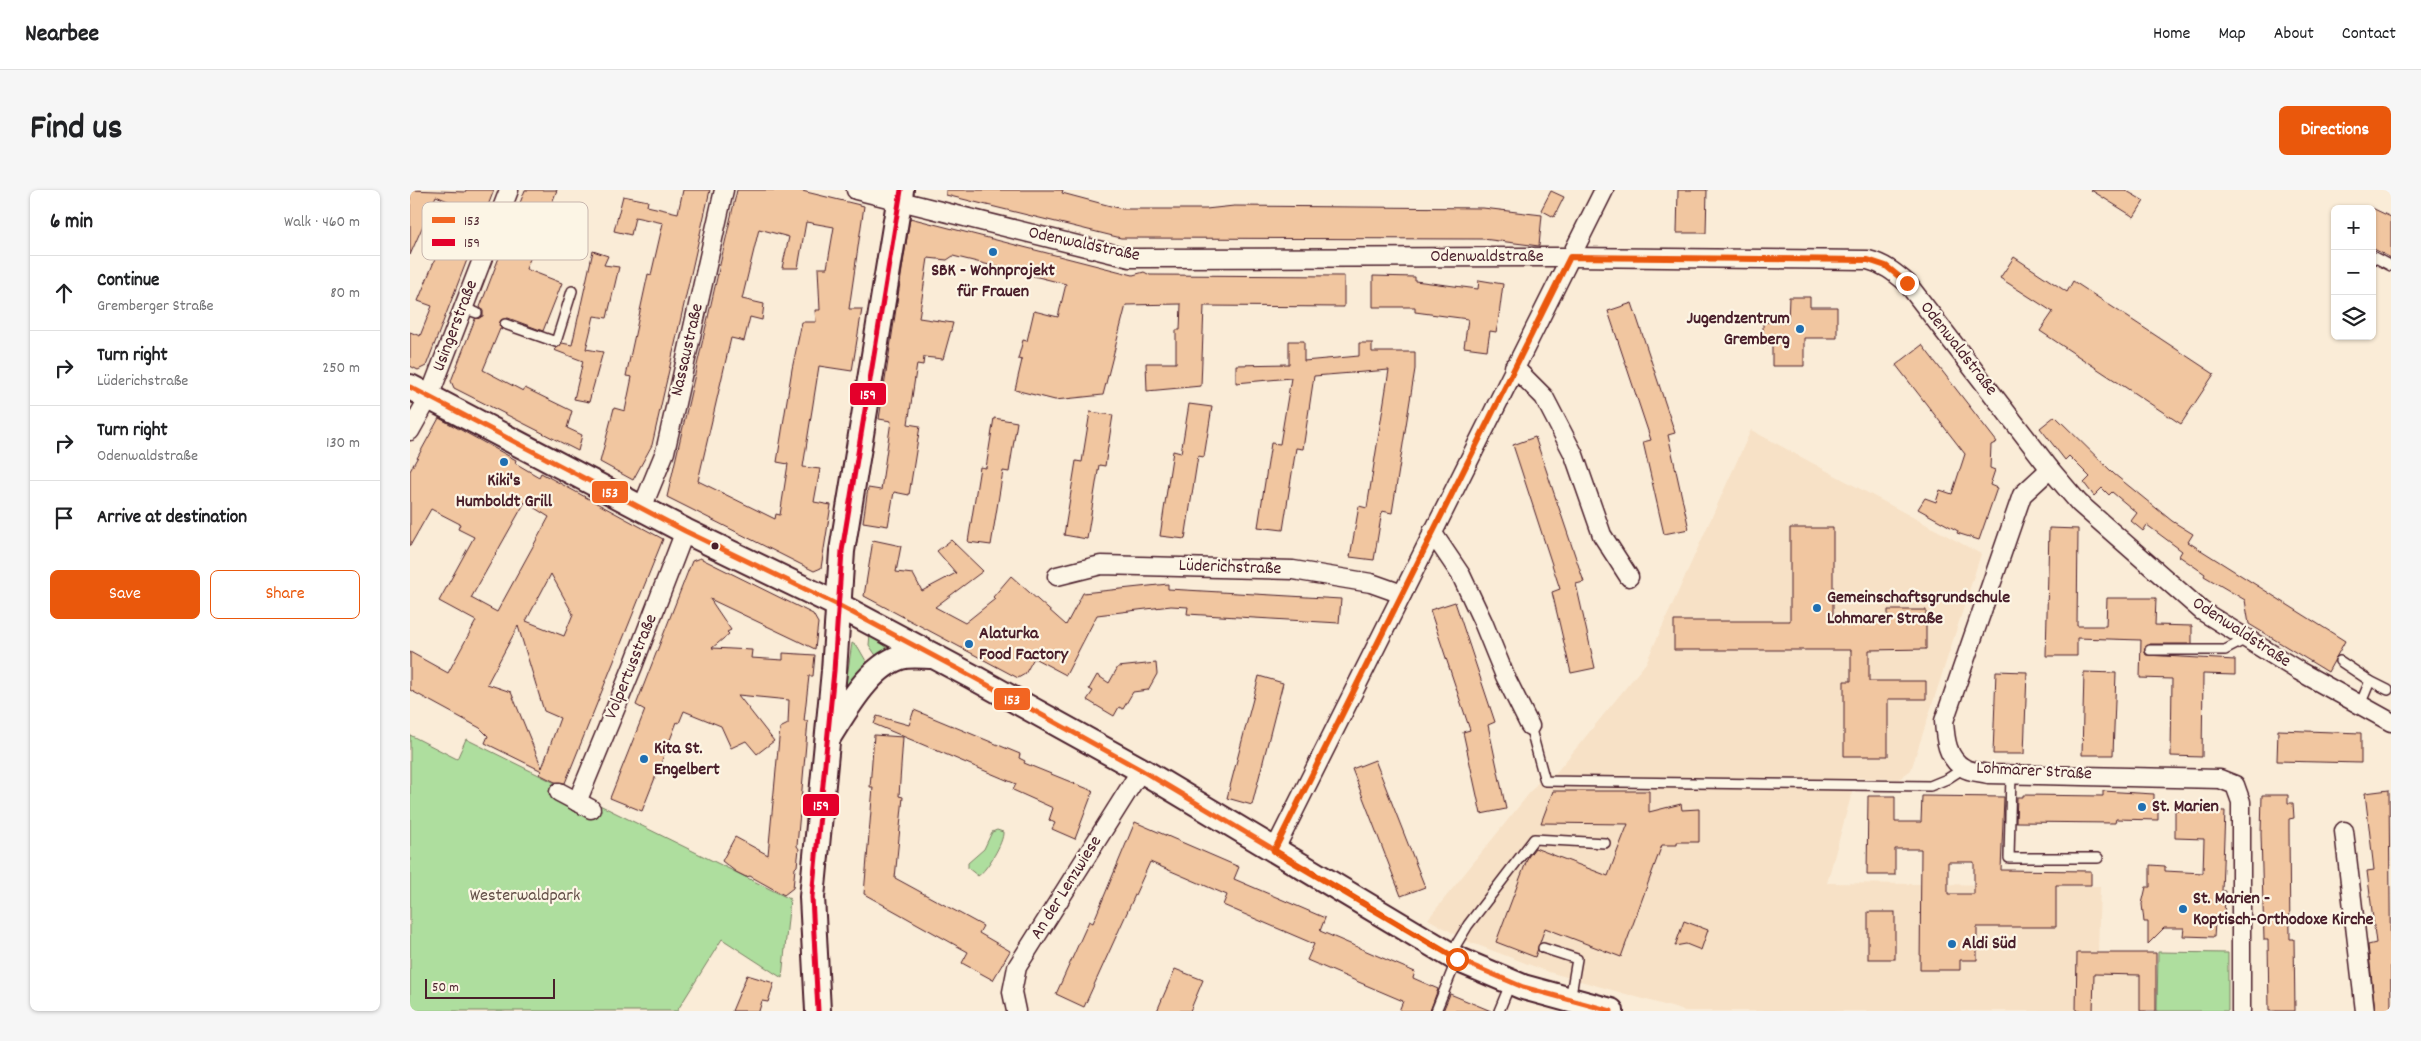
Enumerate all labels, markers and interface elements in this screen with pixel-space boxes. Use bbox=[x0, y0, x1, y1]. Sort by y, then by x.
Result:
text: Nearbee bbox=[25, 18, 99, 52]
text: Home bbox=[2153, 22, 2190, 47]
text: Map bbox=[2218, 22, 2246, 47]
text: About bbox=[2274, 22, 2314, 47]
text: Contact bbox=[2342, 22, 2396, 47]
text: Find us bbox=[30, 105, 122, 155]
button: Directions bbox=[2279, 106, 2391, 155]
legend bbox=[422, 202, 588, 260]
map controls bbox=[2331, 205, 2376, 340]
button: + bbox=[2331, 205, 2376, 250]
text: 6 min bbox=[50, 208, 93, 238]
text: Walk · 460 m bbox=[284, 211, 360, 234]
text: 153 bbox=[464, 212, 480, 232]
street label: Odenwaldstraße bbox=[1026, 221, 1142, 269]
text: 159 bbox=[464, 234, 480, 254]
street label: Odenwaldstraße bbox=[1430, 245, 1544, 270]
marker: SBK - Wohnprojekt für Frauen bbox=[987, 246, 999, 258]
button: − bbox=[2331, 250, 2376, 295]
place label: SBK - Wohnprojekt für Frauen bbox=[931, 259, 1055, 305]
text: Continue bbox=[97, 268, 159, 295]
route end bbox=[1896, 272, 1919, 295]
street label: Usingerstraße bbox=[427, 277, 485, 375]
icon: ahead bbox=[50, 279, 78, 307]
text: 80 m bbox=[330, 282, 360, 305]
text: Gremberger Straße bbox=[97, 295, 214, 318]
button: layers bbox=[2331, 295, 2376, 340]
street label: Odenwaldstraße bbox=[1913, 297, 2003, 402]
street label: Nassaustraße bbox=[665, 301, 711, 399]
place label: Jugendzentrum Gremberg bbox=[1687, 307, 1790, 353]
marker: Jugendzentrum Gremberg bbox=[1794, 323, 1806, 335]
text: Turn right bbox=[97, 343, 168, 370]
icon: right bbox=[50, 354, 78, 382]
text: 250 m bbox=[322, 357, 360, 380]
text: Lüderichstraße bbox=[97, 370, 188, 393]
line badge: 159 bbox=[849, 382, 887, 406]
text: 159 bbox=[860, 386, 876, 406]
text: Turn right bbox=[97, 418, 168, 445]
icon: right bbox=[50, 429, 78, 457]
text: 130 m bbox=[326, 432, 360, 455]
text: Odenwaldstraße bbox=[97, 445, 198, 468]
marker: Kiki's Humboldt Grill bbox=[498, 456, 510, 468]
place label: Kiki's Humboldt Grill bbox=[456, 469, 553, 515]
line badge: 153 bbox=[591, 480, 629, 504]
text: 153 bbox=[602, 484, 618, 504]
icon: arrive bbox=[50, 504, 78, 532]
text: Arrive at destination bbox=[97, 505, 247, 532]
unlabelled marker bbox=[710, 541, 720, 551]
street label: Lüderichstraße bbox=[1178, 554, 1282, 582]
button: Save bbox=[50, 570, 200, 619]
button: Share bbox=[210, 570, 360, 619]
place label: Gemeinschaftsgrundschule Lohmarer Straße bbox=[1827, 586, 2010, 632]
street label: Odenwaldstraße bbox=[2187, 592, 2295, 674]
marker: Gemeinschaftsgrundschule Lohmarer Straße bbox=[1811, 602, 1823, 614]
street label: Volpertusstraße bbox=[599, 610, 665, 723]
place label: Alaturka Food Factory bbox=[979, 622, 1069, 668]
marker: Alaturka Food Factory bbox=[963, 638, 975, 650]
line badge: 153 bbox=[993, 687, 1031, 711]
text: 153 bbox=[1004, 691, 1020, 711]
place label: Kita St. Engelbert bbox=[654, 737, 720, 783]
marker: Kita St. Engelbert bbox=[638, 753, 650, 765]
street label: Lohmarer Straße bbox=[1975, 756, 2093, 788]
line badge: 159 bbox=[802, 793, 840, 817]
place label: St. Marien bbox=[2152, 795, 2219, 820]
text: 159 bbox=[813, 797, 829, 817]
marker: St. Marien bbox=[2136, 801, 2148, 813]
street label: An der Lenzwiese bbox=[1025, 831, 1109, 945]
park label: Westerwaldpark bbox=[470, 884, 580, 909]
place label: St. Marien - Koptisch-Orthodoxe Kirche bbox=[2193, 887, 2374, 933]
marker: St. Marien - Koptisch-Orthodoxe Kirche bbox=[2177, 903, 2189, 915]
place label: Aldi Süd bbox=[1962, 932, 2016, 957]
marker: Aldi Süd bbox=[1946, 938, 1958, 950]
route start bbox=[1446, 948, 1469, 971]
scale bar bbox=[425, 976, 555, 999]
text: 50 m bbox=[432, 978, 459, 998]

